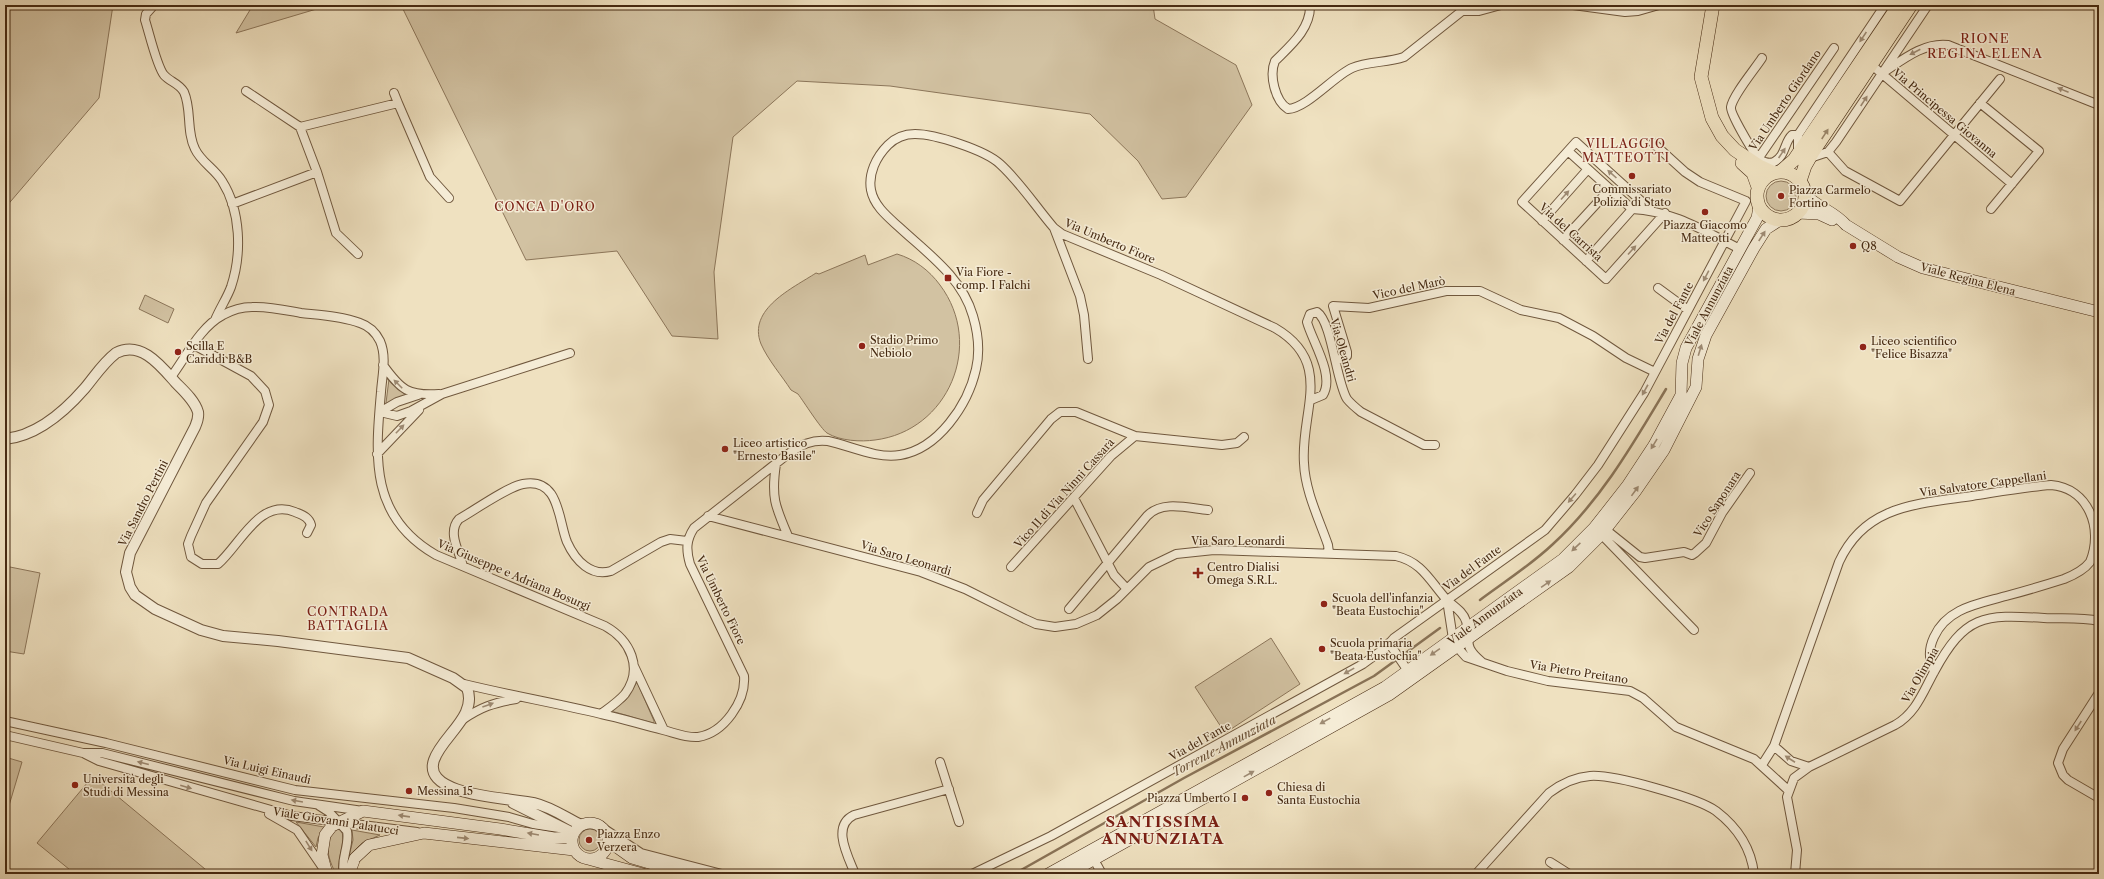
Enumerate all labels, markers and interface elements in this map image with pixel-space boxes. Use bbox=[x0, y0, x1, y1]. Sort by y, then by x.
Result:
district label: RIONE REGINA ELENA bbox=[1927, 30, 2043, 61]
one-way arrow bbox=[1859, 32, 1867, 43]
street label: Via Umberto Giordano bbox=[1745, 47, 1824, 154]
one-way arrow bbox=[1909, 49, 1921, 56]
street label: Via Principessa Giovanna bbox=[1889, 65, 2000, 161]
one-way arrow bbox=[2057, 87, 2068, 93]
one-way arrow bbox=[1860, 95, 1867, 106]
one-way arrow bbox=[1821, 129, 1829, 140]
district label: VILLAGGIO MATTEOTTI bbox=[1582, 136, 1670, 165]
one-way arrow bbox=[1778, 148, 1785, 159]
one-way arrow bbox=[1607, 169, 1617, 179]
marker: Commissariato Polizia di Stato bbox=[1627, 171, 1637, 181]
place label: Commissariato Polizia di Stato bbox=[1593, 182, 1672, 209]
place label: Piazza Carmelo Fortino bbox=[1789, 183, 1871, 210]
one-way arrow bbox=[1560, 190, 1570, 200]
marker: Piazza Carmelo Fortino bbox=[1776, 191, 1786, 201]
district label: CONCA D'ORO bbox=[494, 199, 596, 214]
street label: Via del Carrista bbox=[1536, 199, 1606, 264]
marker: Piazza Giacomo Matteotti bbox=[1700, 207, 1710, 217]
street label: Via Umberto Fiore bbox=[1062, 215, 1157, 266]
place label: Piazza Giacomo Matteotti bbox=[1663, 218, 1747, 245]
one-way arrow bbox=[1758, 231, 1766, 241]
place label: Q8 bbox=[1861, 239, 1877, 253]
marker: Q8 bbox=[1848, 241, 1858, 251]
one-way arrow bbox=[1627, 245, 1637, 255]
street label: Viale Regina Elena bbox=[1918, 259, 2017, 298]
street label: Viale Annunziata bbox=[1681, 263, 1736, 350]
place label: Via Fiore - comp. I Falchi bbox=[955, 265, 1031, 292]
one-way arrow bbox=[1703, 270, 1709, 281]
marker: Via Fiore - comp. I Falchi bbox=[943, 273, 953, 283]
street label: Vico del Marò bbox=[1370, 273, 1447, 303]
street label: Via del Fante bbox=[1651, 280, 1696, 347]
street label: Via Oleandri bbox=[1327, 316, 1359, 384]
place label: Stadio Primo Nebiolo bbox=[870, 333, 938, 360]
place label: Liceo scientifico "Felice Bisazza" bbox=[1871, 334, 1957, 361]
place label: Scilla E Cariddi B&B bbox=[186, 339, 252, 366]
marker: Stadio Primo Nebiolo bbox=[857, 341, 867, 351]
marker: Liceo scientifico "Felice Bisazza" bbox=[1858, 342, 1868, 352]
one-way arrow bbox=[1697, 344, 1703, 356]
marker: Scilla E Cariddi B&B bbox=[173, 347, 183, 357]
one-way arrow bbox=[393, 379, 403, 389]
one-way arrow bbox=[1641, 385, 1648, 396]
one-way arrow bbox=[395, 424, 405, 434]
street label: Vico II di Via Ninni Cassarà bbox=[1010, 435, 1117, 552]
place label: Liceo artistico "Ernesto Basile" bbox=[733, 436, 816, 463]
one-way arrow bbox=[1651, 438, 1658, 450]
marker: Liceo artistico "Ernesto Basile" bbox=[720, 444, 730, 454]
street label: Via Sandro Pertini bbox=[115, 457, 171, 549]
street label: Vico Saponara bbox=[1690, 468, 1744, 540]
street label: Via Salvatore Cappellani bbox=[1918, 468, 2048, 500]
one-way arrow bbox=[1631, 485, 1639, 496]
one-way arrow bbox=[1568, 493, 1577, 503]
street label: Via Saro Leonardi bbox=[1190, 534, 1286, 548]
street label: Via Giuseppe e Adriana Bosurgi bbox=[434, 536, 593, 614]
street label: Via Saro Leonardi bbox=[858, 537, 953, 579]
street label: Via del Fante bbox=[1439, 542, 1504, 594]
one-way arrow bbox=[1571, 543, 1581, 552]
street label: Via Umberto Fiore bbox=[693, 552, 749, 647]
place label: Centro Dialisi Omega S.R.L. bbox=[1207, 560, 1280, 587]
marker: Centro Dialisi Omega S.R.L. bbox=[1192, 567, 1204, 579]
one-way arrow bbox=[1540, 580, 1551, 588]
street label: Viale Annunziata bbox=[1444, 584, 1525, 648]
place label: Scuola dell'infanzia "Beata Eustochia" bbox=[1332, 591, 1433, 618]
marker: Scuola dell'infanzia "Beata Eustochia" bbox=[1319, 599, 1329, 609]
district label: CONTRADA BATTAGLIA bbox=[307, 604, 389, 633]
place label: Scuola primaria "Beata Eustochia" bbox=[1330, 636, 1422, 663]
marker: Scuola primaria "Beata Eustochia" bbox=[1317, 644, 1327, 654]
street label: Via Olimpia bbox=[1898, 645, 1942, 706]
one-way arrow bbox=[1430, 648, 1440, 656]
street label: Via Pietro Preitano bbox=[1528, 657, 1629, 687]
one-way arrow bbox=[1343, 668, 1355, 675]
one-way arrow bbox=[482, 702, 494, 708]
water label: Torrente Annunziata bbox=[1169, 712, 1278, 779]
one-way arrow bbox=[1320, 717, 1331, 724]
street label: Via del Fante bbox=[1166, 718, 1233, 764]
one-way arrow bbox=[2074, 720, 2082, 731]
street label: Via Luigi Einaudi bbox=[221, 753, 313, 787]
one-way arrow bbox=[1784, 755, 1795, 763]
one-way arrow bbox=[137, 760, 149, 766]
one-way arrow bbox=[1243, 771, 1255, 778]
place label: Università degli Studi di Messina bbox=[83, 772, 169, 799]
marker: Università degli Studi di Messina bbox=[70, 780, 80, 790]
place label: Chiesa di Santa Eustochia bbox=[1277, 780, 1360, 807]
one-way arrow bbox=[180, 784, 192, 790]
place label: Messina 15 bbox=[417, 784, 473, 798]
marker: Messina 15 bbox=[404, 786, 414, 796]
marker: Chiesa di Santa Eustochia bbox=[1264, 788, 1274, 798]
place label: Piazza Umberto I bbox=[1147, 791, 1237, 805]
marker: Piazza Umberto I bbox=[1240, 793, 1250, 803]
one-way arrow bbox=[290, 798, 303, 804]
street label: Viale Giovanni Palatucci bbox=[271, 804, 401, 838]
district label: SANTISSIMA ANNUNZIATA bbox=[1101, 812, 1224, 848]
one-way arrow bbox=[398, 813, 410, 819]
place label: Piazza Enzo Verzera bbox=[596, 827, 661, 854]
one-way arrow bbox=[527, 831, 539, 837]
one-way arrow bbox=[457, 835, 469, 841]
marker: Piazza Enzo Verzera bbox=[584, 835, 594, 845]
one-way arrow bbox=[305, 841, 313, 851]

